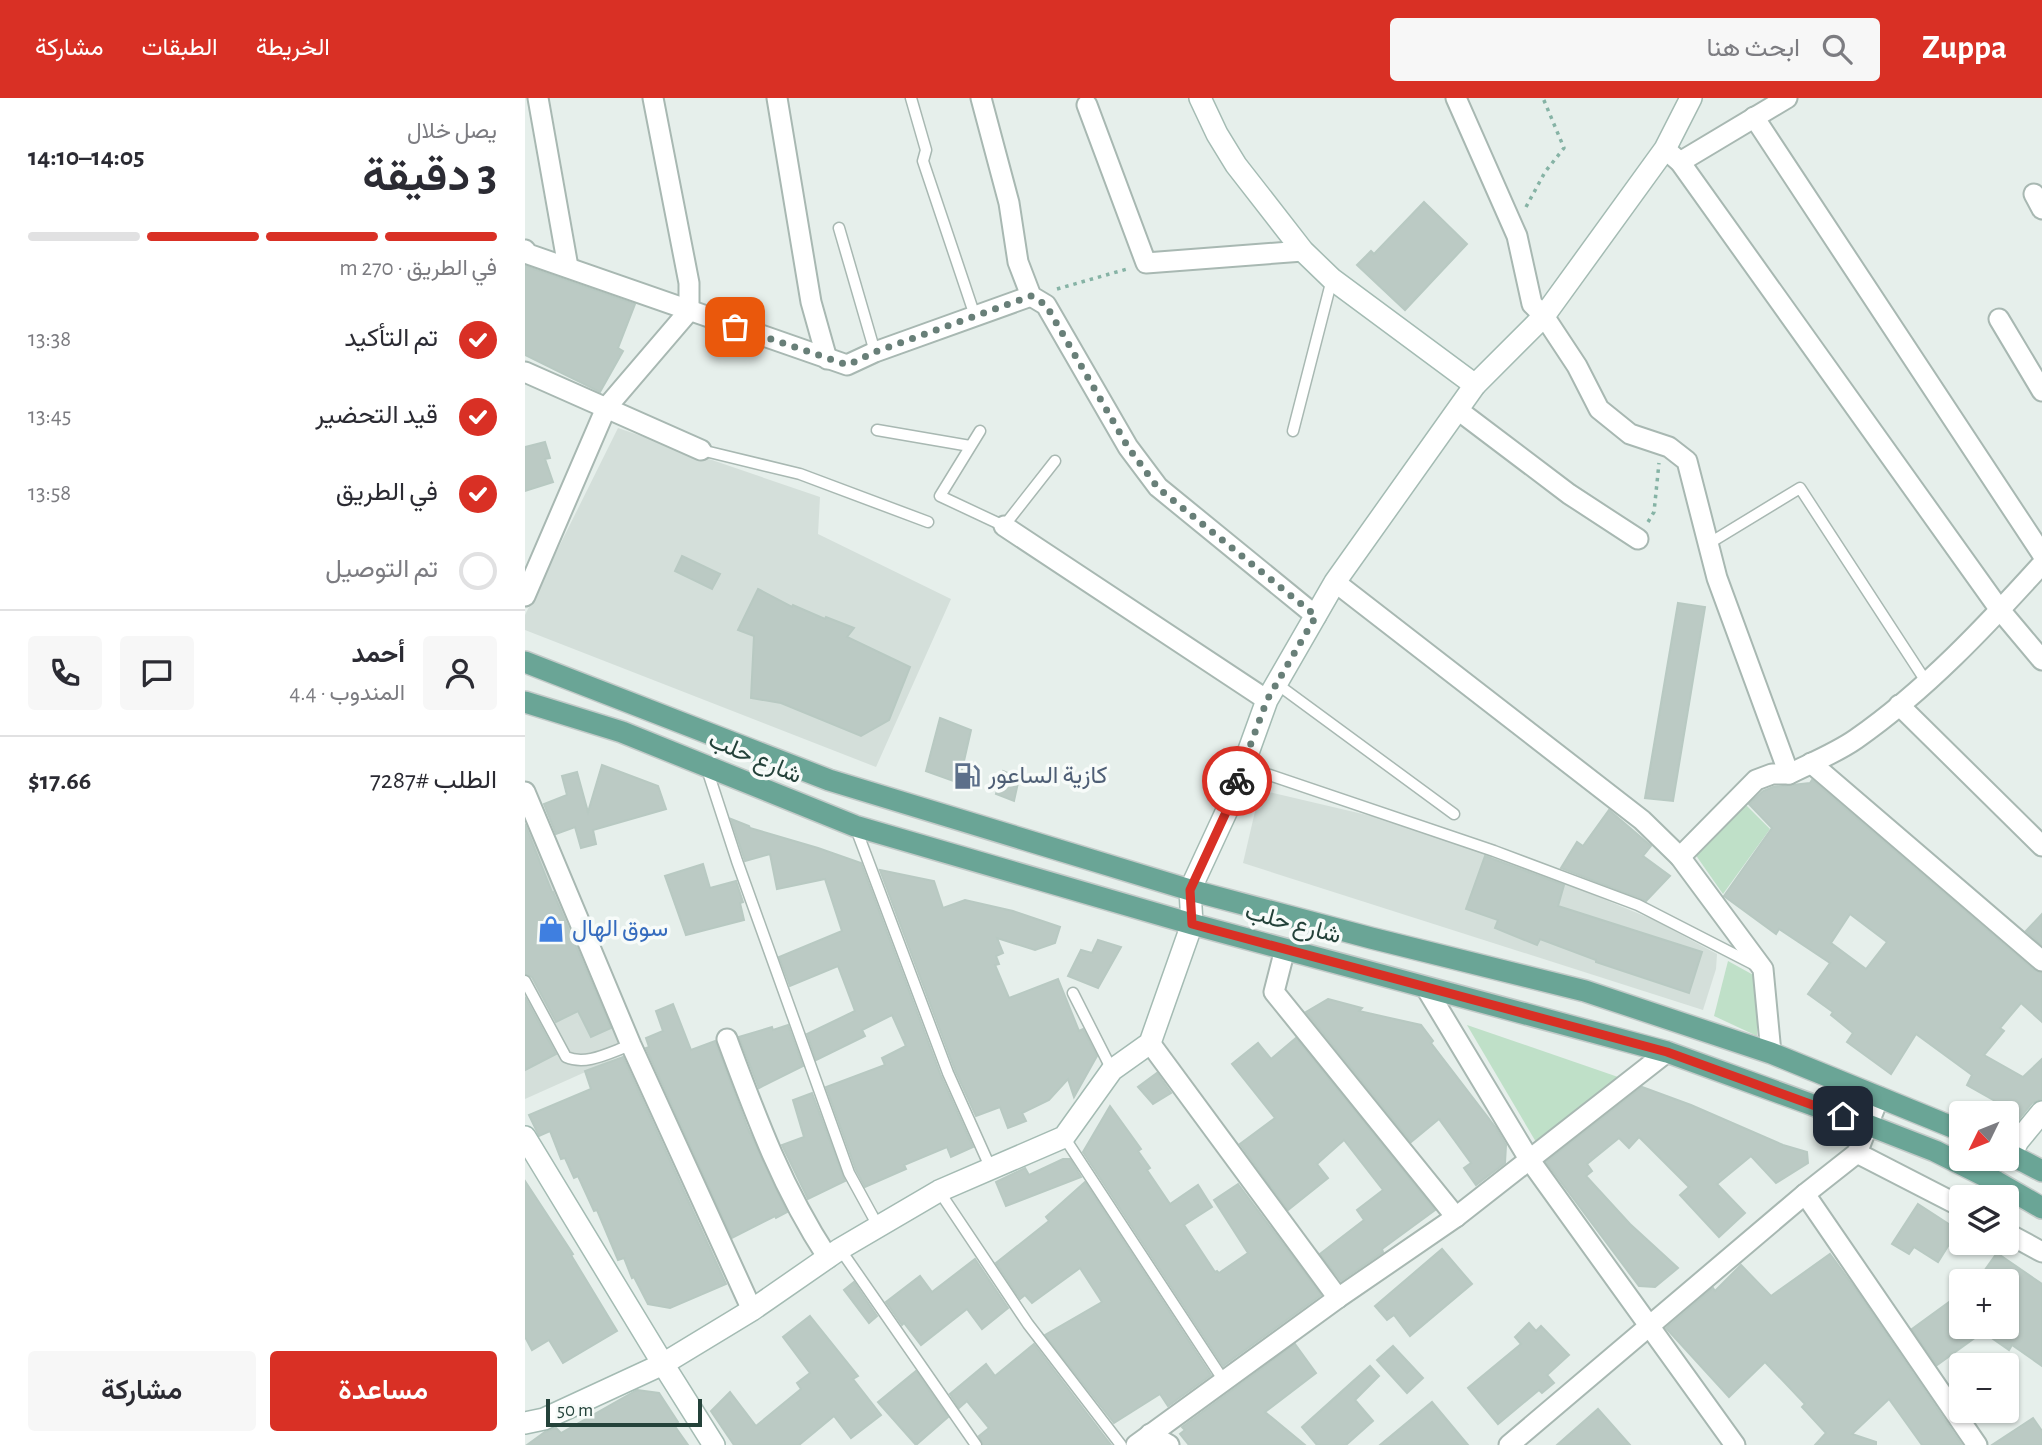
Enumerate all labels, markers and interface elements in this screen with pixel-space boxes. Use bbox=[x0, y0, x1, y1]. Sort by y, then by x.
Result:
search box bbox=[1390, 18, 1880, 81]
icon: search bbox=[1818, 30, 1856, 68]
text: Zuppa bbox=[1922, 32, 2007, 65]
text: ابحث هنا bbox=[1707, 35, 1800, 61]
text: مشاركة bbox=[35, 36, 103, 60]
text: الطبقات bbox=[141, 36, 218, 60]
text: الخريطة bbox=[256, 36, 330, 60]
text: يصل خلال bbox=[407, 120, 497, 143]
text: 14:05–14:10 bbox=[28, 144, 144, 170]
text: 3 دقيقة bbox=[362, 153, 497, 199]
text: في الطريق · 270 m bbox=[339, 257, 497, 280]
pin bbox=[705, 297, 765, 357]
icon: bag bbox=[716, 308, 754, 346]
icon: check bbox=[459, 321, 497, 359]
text: تم التأكيد bbox=[344, 325, 438, 351]
text: 13:38 bbox=[28, 328, 71, 351]
icon: check bbox=[459, 398, 497, 436]
text: قيد التحضير bbox=[315, 402, 438, 428]
text: 13:45 bbox=[28, 405, 71, 428]
icon: check bbox=[459, 475, 497, 513]
text: في الطريق bbox=[336, 479, 438, 505]
text: 13:58 bbox=[28, 482, 71, 505]
text: تم التوصيل bbox=[325, 556, 438, 582]
button: phone bbox=[28, 636, 102, 710]
button: chat bbox=[120, 636, 194, 710]
button: person bbox=[423, 636, 497, 710]
text: أحمد bbox=[352, 641, 405, 667]
text: المندوب · 4.4 bbox=[289, 682, 405, 705]
street label: شارع حلب bbox=[704, 728, 805, 791]
courier bbox=[1202, 746, 1272, 816]
fuel station icon: كازية الساعور bbox=[952, 761, 982, 791]
icon: bike bbox=[1218, 762, 1256, 800]
place label: كازية الساعور bbox=[987, 764, 1107, 790]
text: الطلب #7287 bbox=[370, 767, 497, 793]
text: $17.66 bbox=[28, 768, 91, 794]
street label: شارع حلب bbox=[1242, 900, 1344, 951]
shop icon: سوق الهال bbox=[536, 914, 566, 944]
place label: سوق الهال bbox=[572, 917, 668, 943]
pin bbox=[1813, 1086, 1873, 1146]
icon: home bbox=[1824, 1097, 1862, 1135]
north arrow bbox=[1949, 1101, 2019, 1171]
map controls bbox=[1949, 1101, 2019, 1423]
button: layers bbox=[1949, 1185, 2019, 1255]
button: + bbox=[1949, 1269, 2019, 1339]
button: مشاركة bbox=[28, 1351, 256, 1431]
button: مساعدة bbox=[270, 1351, 497, 1431]
button: − bbox=[1949, 1353, 2019, 1423]
scale bar bbox=[546, 1396, 702, 1428]
text: 50 m bbox=[557, 1401, 593, 1420]

